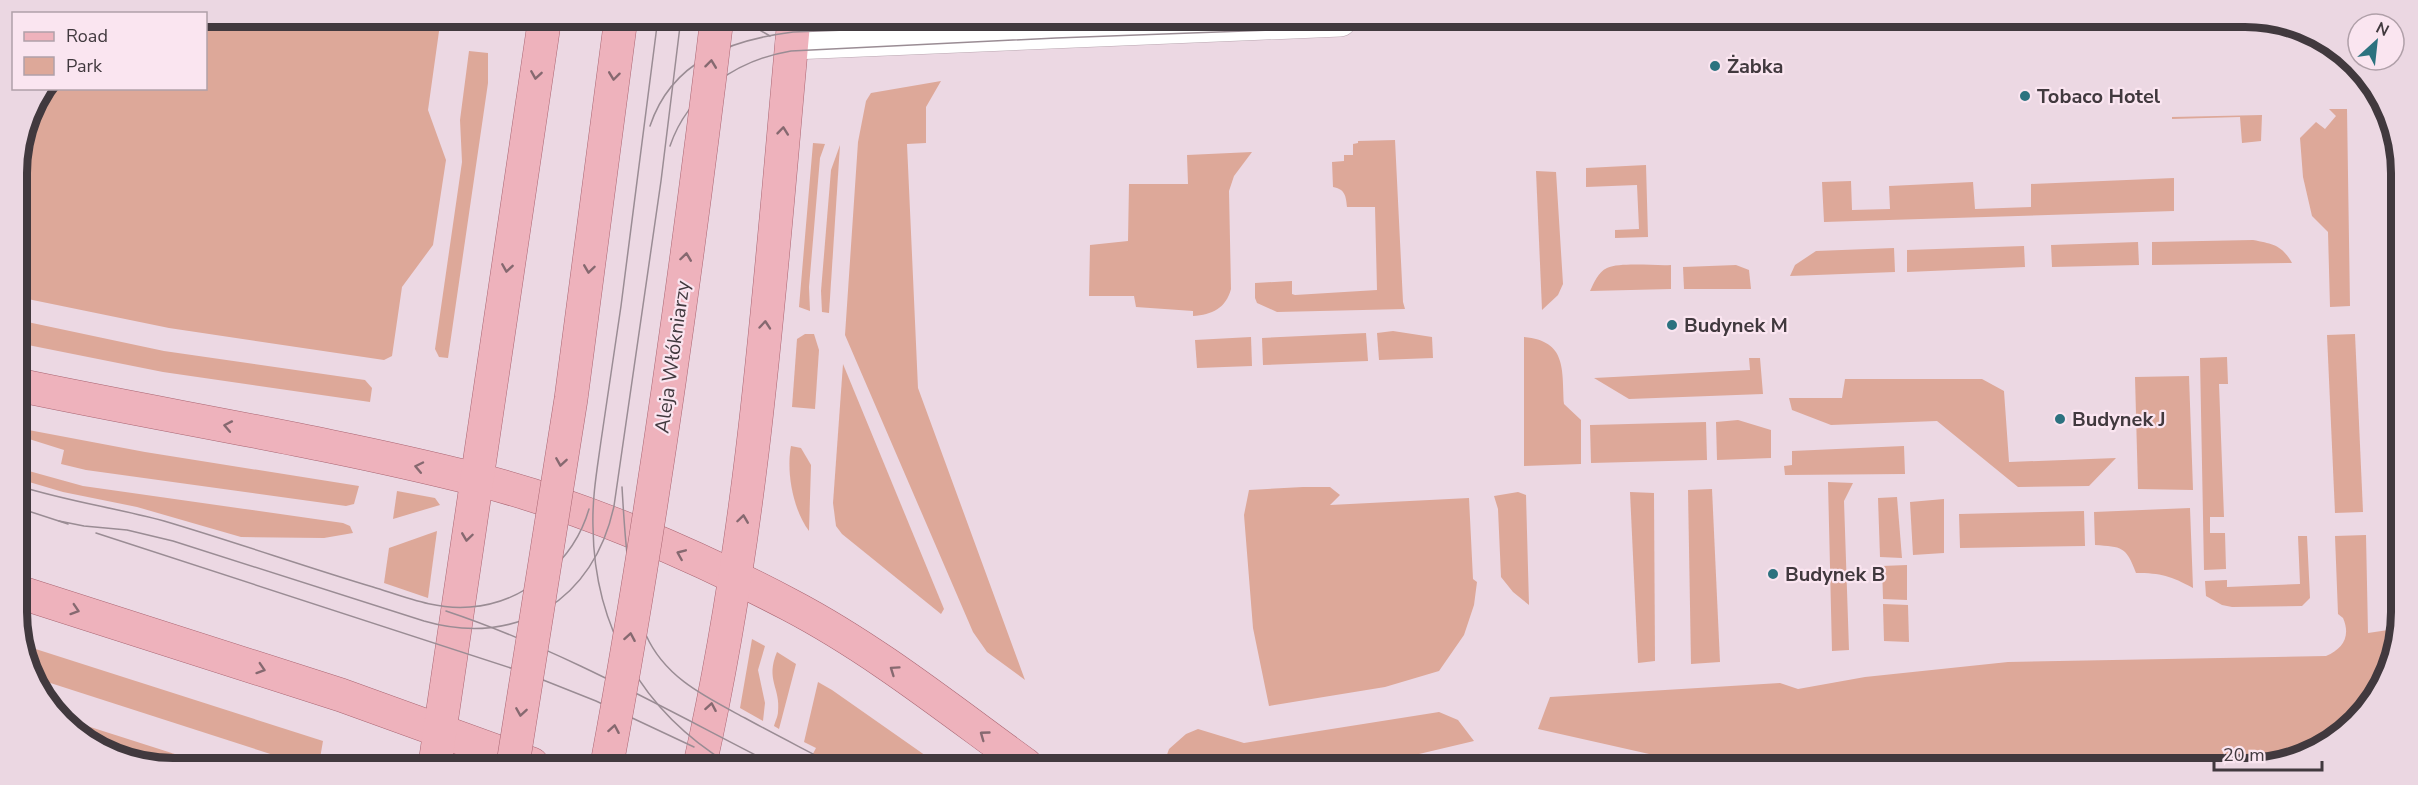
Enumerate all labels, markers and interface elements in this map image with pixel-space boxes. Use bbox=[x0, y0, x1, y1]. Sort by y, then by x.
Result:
legend bbox=[12, 12, 207, 90]
north arrow bbox=[2346, 12, 2406, 72]
text: N bbox=[2372, 17, 2393, 42]
text: Road bbox=[66, 24, 108, 48]
place label: Żabka bbox=[1727, 53, 1783, 80]
text: Park bbox=[66, 54, 103, 78]
one-way arrow bbox=[705, 59, 717, 68]
marker: Żabka bbox=[1708, 59, 1722, 73]
one-way arrow bbox=[531, 71, 543, 80]
one-way arrow bbox=[608, 71, 621, 80]
place label: Tobaco Hotel bbox=[2037, 83, 2161, 110]
marker: Tobaco Hotel bbox=[2018, 89, 2032, 103]
one-way arrow bbox=[776, 126, 789, 135]
one-way arrow bbox=[679, 253, 691, 262]
one-way arrow bbox=[502, 264, 514, 273]
one-way arrow bbox=[583, 264, 595, 274]
street label: Aleja Włókniarzy bbox=[648, 278, 697, 435]
place label: Budynek M bbox=[1684, 312, 1788, 339]
marker: Budynek M bbox=[1665, 318, 1679, 332]
one-way arrow bbox=[758, 320, 771, 330]
place label: Budynek J bbox=[2072, 406, 2166, 433]
marker: Budynek J bbox=[2053, 412, 2067, 426]
one-way arrow bbox=[223, 420, 233, 433]
one-way arrow bbox=[555, 457, 567, 467]
one-way arrow bbox=[414, 461, 424, 474]
one-way arrow bbox=[736, 514, 748, 523]
one-way arrow bbox=[462, 533, 474, 542]
one-way arrow bbox=[676, 549, 687, 561]
place label: Budynek B bbox=[1785, 561, 1885, 588]
marker: Budynek B bbox=[1766, 567, 1780, 581]
one-way arrow bbox=[69, 602, 80, 615]
one-way arrow bbox=[623, 632, 635, 642]
one-way arrow bbox=[255, 662, 266, 674]
one-way arrow bbox=[889, 666, 900, 677]
one-way arrow bbox=[704, 702, 717, 712]
one-way arrow bbox=[516, 708, 528, 717]
one-way arrow bbox=[607, 725, 620, 735]
one-way arrow bbox=[979, 731, 990, 742]
scale bar bbox=[2214, 734, 2322, 772]
text: 20 m bbox=[2223, 743, 2265, 767]

